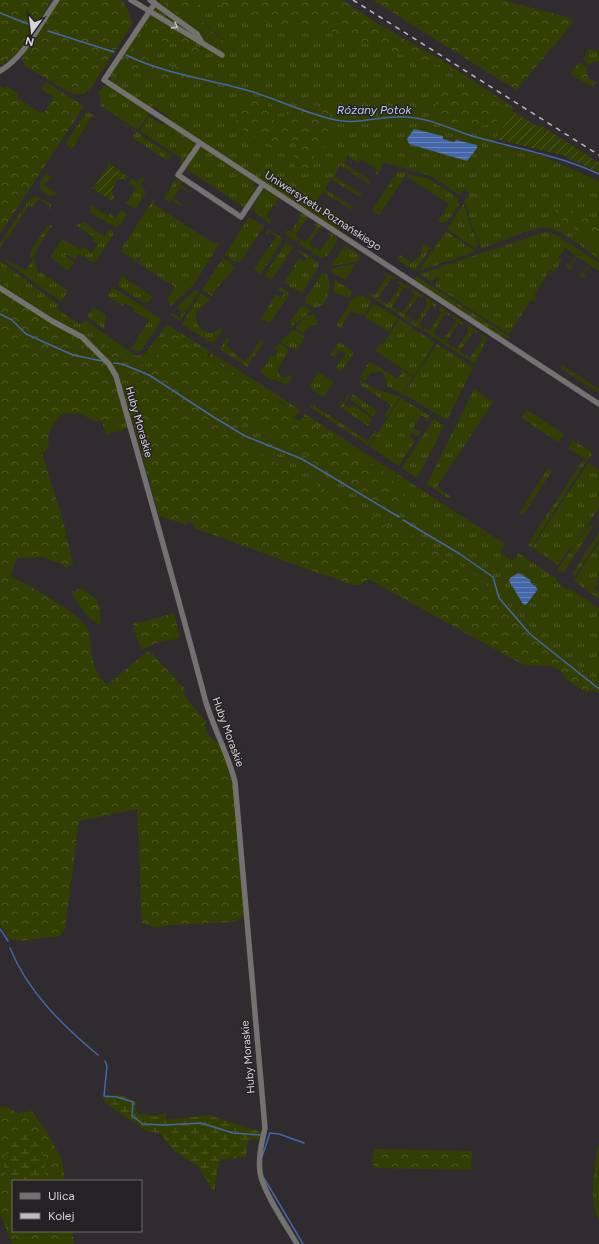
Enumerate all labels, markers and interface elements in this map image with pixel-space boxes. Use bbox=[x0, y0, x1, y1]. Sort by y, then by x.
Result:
north arrow bbox=[12, 12, 52, 52]
one-way arrow bbox=[171, 22, 178, 29]
text: N bbox=[24, 34, 35, 49]
water label: Różany Potok bbox=[337, 103, 412, 117]
street label: Uniwersytetu Poznańskiego bbox=[262, 168, 384, 254]
street label: Huby Moraskie bbox=[123, 385, 155, 459]
street label: Huby Moraskie bbox=[209, 695, 247, 769]
street label: Huby Moraskie bbox=[238, 1020, 258, 1094]
legend bbox=[12, 1180, 142, 1232]
text: Ulica bbox=[48, 1189, 75, 1203]
text: Kolej bbox=[48, 1209, 75, 1223]

